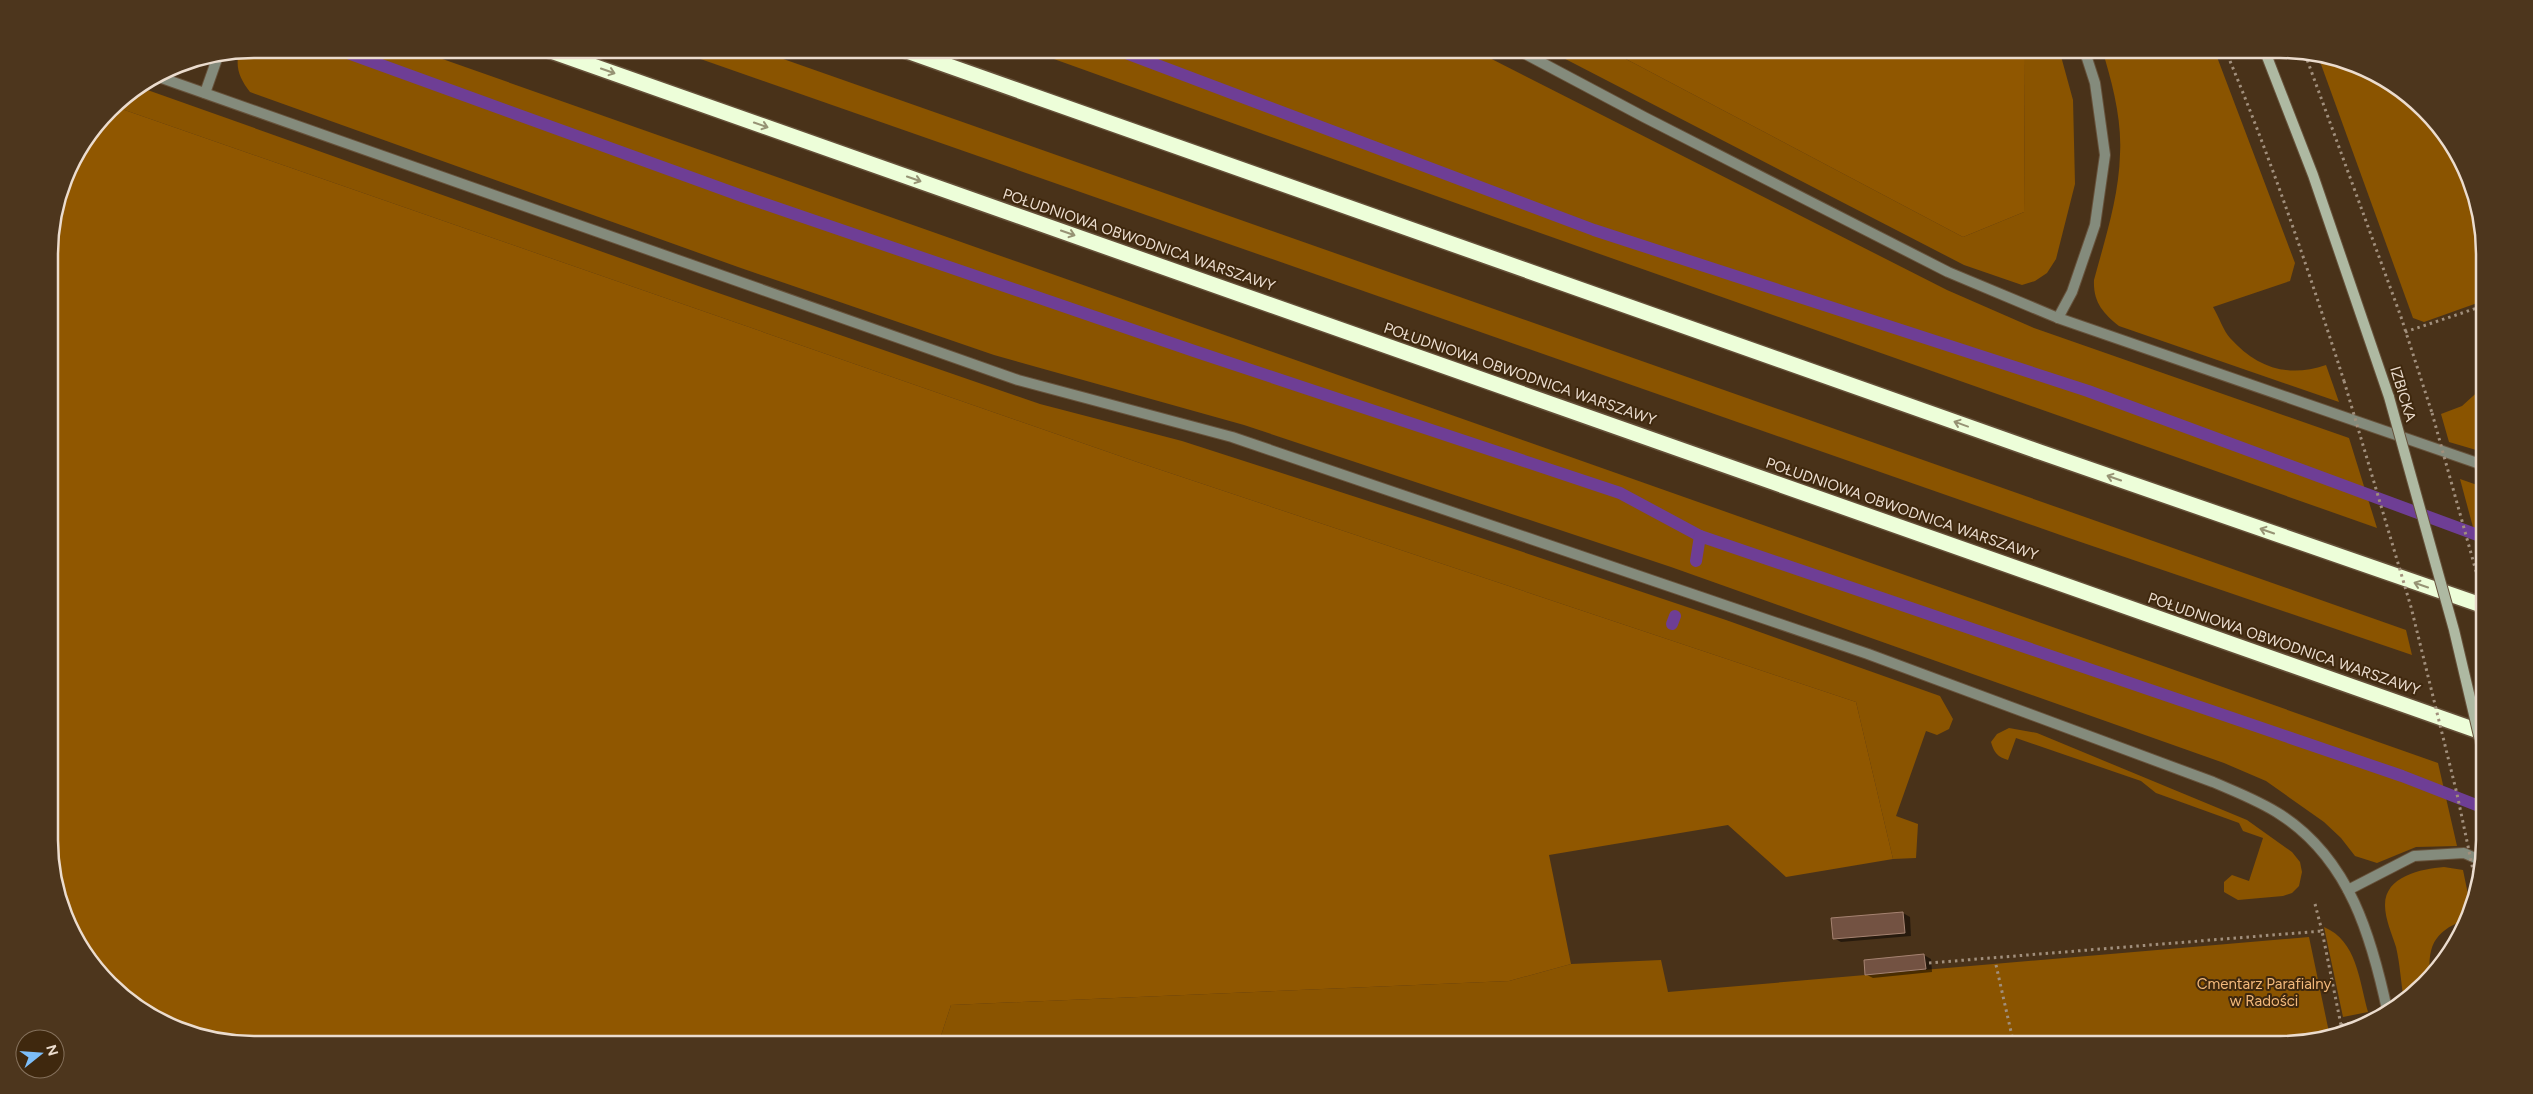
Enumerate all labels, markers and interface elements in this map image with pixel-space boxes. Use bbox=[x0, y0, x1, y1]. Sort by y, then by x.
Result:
one-way arrow bbox=[600, 67, 615, 76]
one-way arrow bbox=[753, 121, 768, 130]
one-way arrow bbox=[906, 175, 922, 184]
street label: POŁUDNIOWA OBWODNICA WARSZAWY bbox=[1000, 185, 1278, 295]
one-way arrow bbox=[1059, 229, 1075, 238]
street label: POŁUDNIOWA OBWODNICA WARSZAWY bbox=[1381, 319, 1659, 429]
street label: IZBICKA bbox=[2386, 364, 2420, 424]
one-way arrow bbox=[1953, 419, 1969, 428]
street label: POŁUDNIOWA OBWODNICA WARSZAWY bbox=[1763, 454, 2041, 564]
one-way arrow bbox=[2107, 473, 2122, 482]
one-way arrow bbox=[2260, 526, 2276, 535]
one-way arrow bbox=[2413, 579, 2429, 589]
street label: POŁUDNIOWA OBWODNICA WARSZAWY bbox=[2145, 589, 2423, 699]
park label: Cmentarz Parafialny w Radości bbox=[2197, 975, 2331, 1010]
north arrow bbox=[15, 1029, 65, 1079]
text: N bbox=[42, 1043, 62, 1058]

